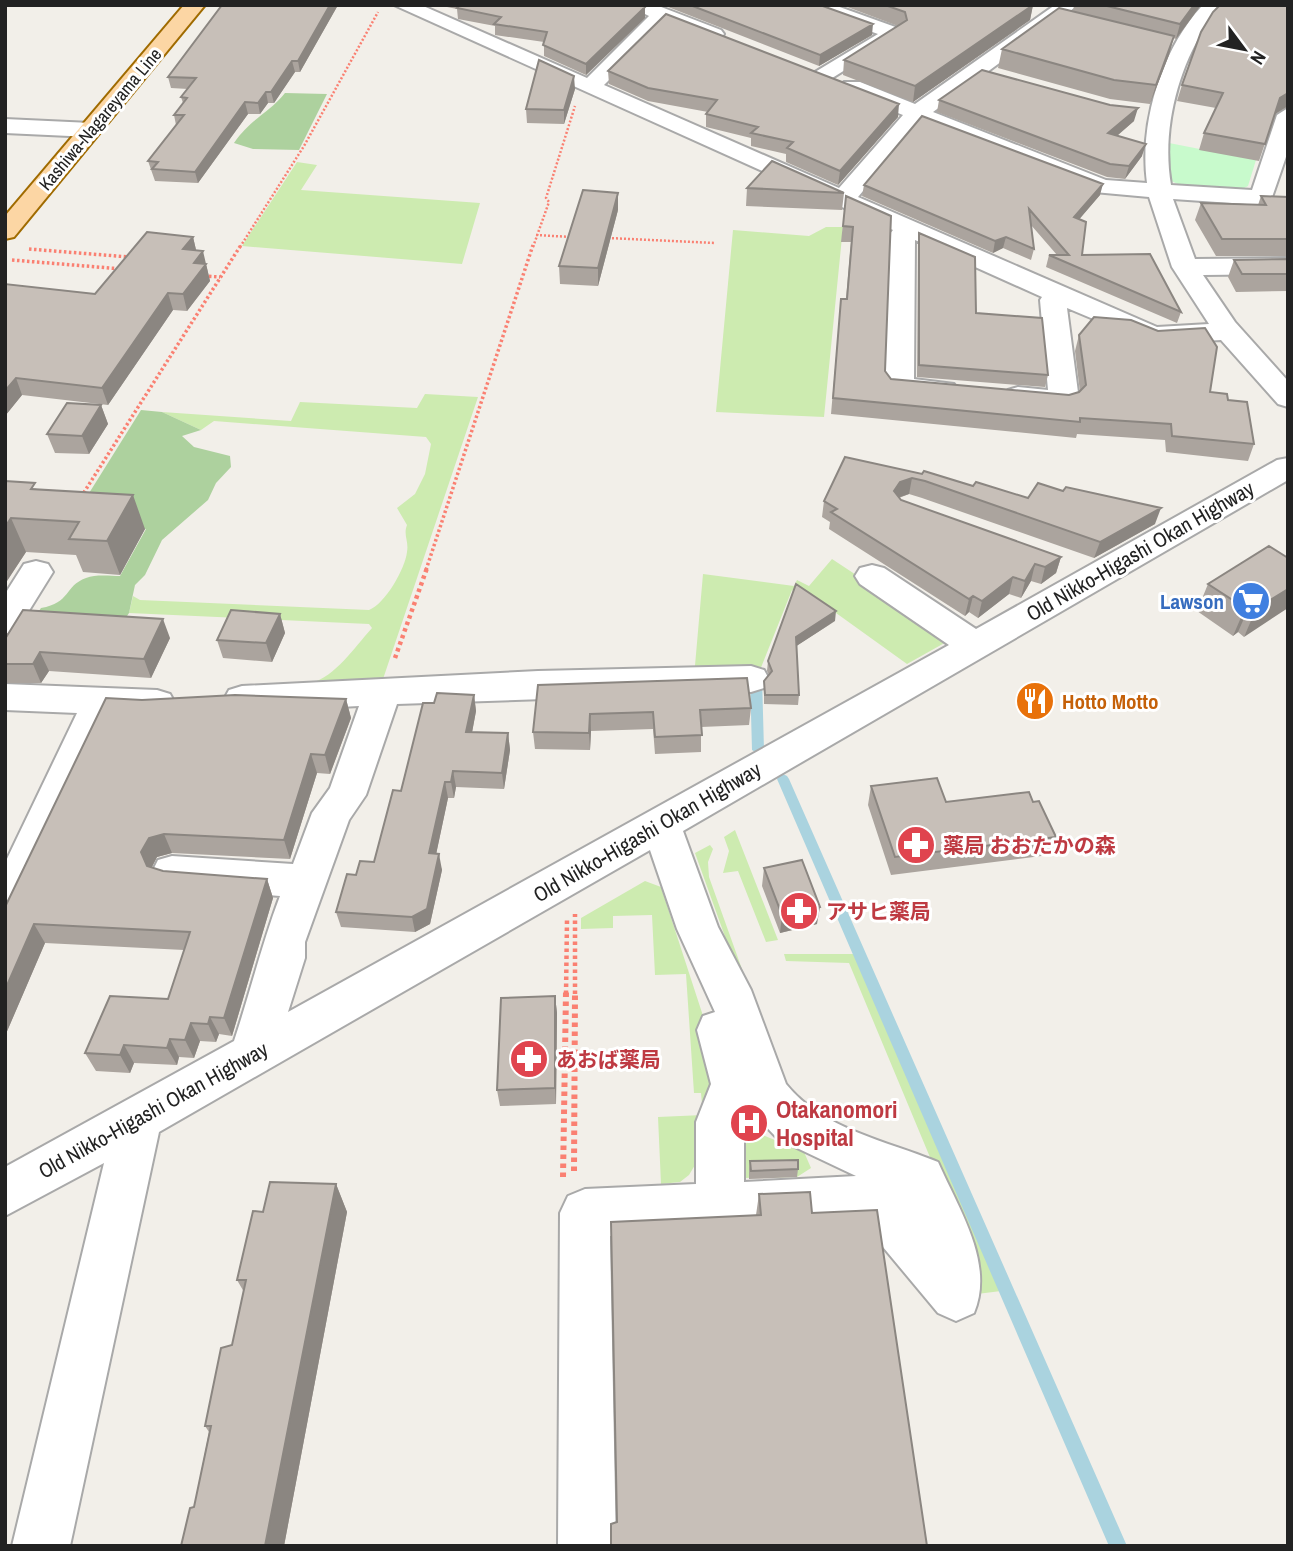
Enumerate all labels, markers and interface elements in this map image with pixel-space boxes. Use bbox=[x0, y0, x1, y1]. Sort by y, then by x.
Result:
north arrow bbox=[1209, 14, 1279, 84]
street label: Kashiwa-Nagareyama Line bbox=[33, 42, 167, 196]
text: N bbox=[1244, 46, 1272, 70]
street label: Old Nikko-Higashi Okan Highway bbox=[1021, 474, 1259, 628]
supermarket icon: Lawson bbox=[1230, 580, 1272, 622]
place label: Lawson bbox=[1160, 587, 1224, 616]
restaurant icon: Hotto Motto bbox=[1014, 680, 1056, 722]
place label: Hotto Motto bbox=[1062, 687, 1159, 716]
street label: Old Nikko-Higashi Okan Highway bbox=[528, 755, 766, 909]
pharmacy icon: 薬局 おおたかの森 bbox=[895, 824, 937, 866]
place label: 薬局 おおたかの森 bbox=[943, 831, 1116, 860]
pharmacy icon: アサヒ薬局 bbox=[778, 890, 820, 932]
place label: アサヒ薬局 bbox=[826, 897, 931, 926]
street label: Old Nikko-Higashi Okan Highway bbox=[33, 1034, 273, 1185]
pharmacy icon: あおば薬局 bbox=[508, 1038, 550, 1080]
place label: あおば薬局 bbox=[556, 1045, 661, 1074]
place label: Otakanomori Hospital bbox=[776, 1093, 897, 1153]
hospital icon: Otakanomori Hospital bbox=[728, 1102, 770, 1144]

